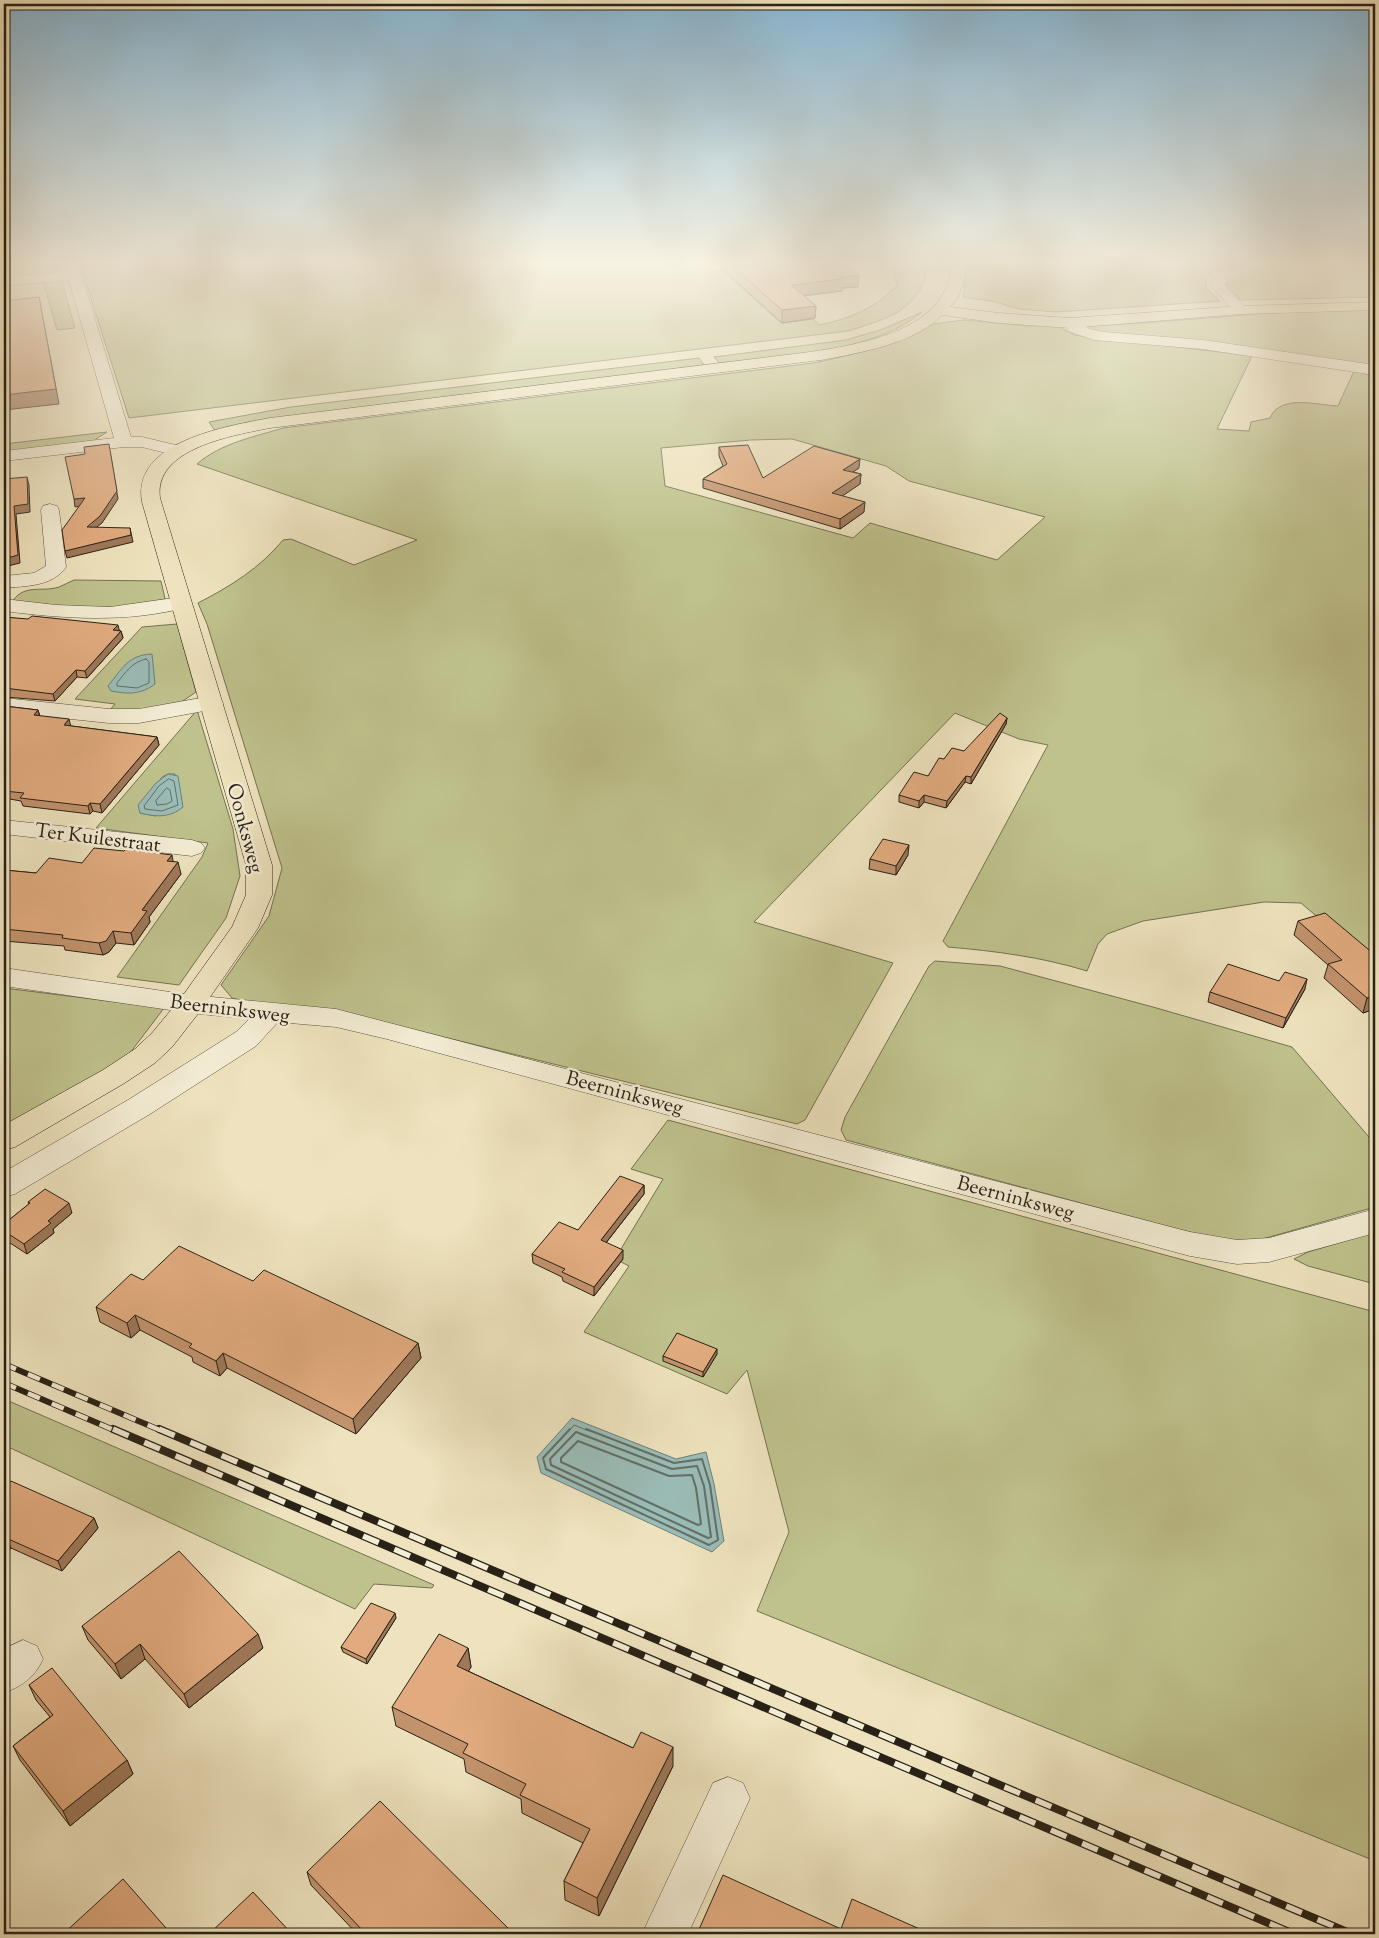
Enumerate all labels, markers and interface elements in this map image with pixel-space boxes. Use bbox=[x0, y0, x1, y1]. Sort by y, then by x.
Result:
street label: Oonksweg bbox=[218, 780, 270, 877]
street label: Ter Kuilestraat bbox=[33, 817, 162, 862]
street label: Beerninksweg bbox=[168, 989, 291, 1032]
street label: Beerninksweg bbox=[563, 1065, 686, 1124]
street label: Beerninksweg bbox=[954, 1170, 1077, 1229]

